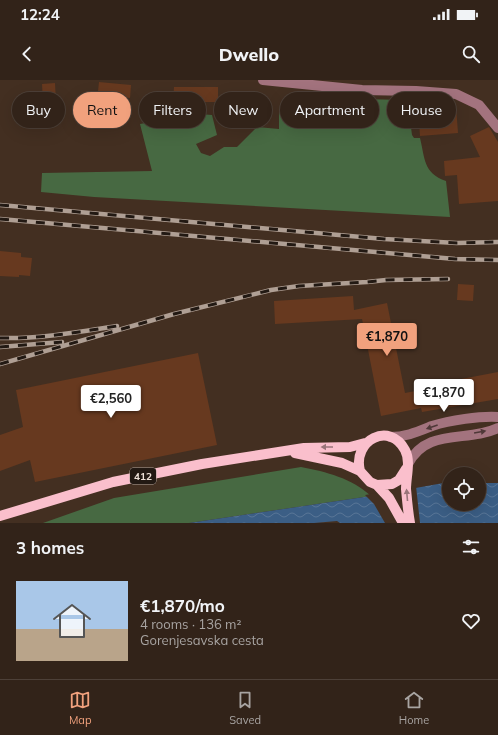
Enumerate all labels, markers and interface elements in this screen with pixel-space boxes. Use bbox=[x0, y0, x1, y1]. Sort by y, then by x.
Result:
text: 12:24 bbox=[20, 5, 60, 24]
icon: back bbox=[16, 43, 38, 65]
text: Dwello bbox=[219, 43, 279, 66]
icon: search bbox=[460, 43, 482, 65]
chip: Buy bbox=[12, 92, 65, 128]
chip: Rent bbox=[73, 92, 131, 128]
chip: Filters bbox=[139, 92, 206, 128]
chip: New bbox=[214, 92, 272, 128]
chip: Apartment bbox=[280, 92, 379, 128]
chip: House bbox=[387, 92, 456, 128]
pin: €1,870 bbox=[354, 323, 420, 357]
text: €1,870 bbox=[366, 328, 408, 344]
pin: €1,870 bbox=[411, 379, 477, 413]
text: €1,870 bbox=[423, 384, 465, 400]
pin: €2,560 bbox=[78, 385, 144, 419]
text: €2,560 bbox=[90, 390, 132, 406]
one-way arrow bbox=[426, 424, 438, 430]
one-way arrow bbox=[474, 429, 486, 435]
one-way arrow bbox=[320, 444, 333, 450]
map controls bbox=[442, 467, 486, 511]
button: locate bbox=[442, 467, 486, 511]
road number: 412 bbox=[130, 468, 156, 484]
one-way arrow bbox=[403, 489, 410, 501]
icon: filters bbox=[460, 536, 482, 558]
text: 3 homes bbox=[16, 537, 84, 558]
text: €1,870/mo bbox=[140, 595, 225, 616]
icon: home bbox=[48, 597, 96, 645]
icon: heart bbox=[460, 610, 482, 632]
text: 4 rooms · 136 m² bbox=[140, 616, 241, 632]
text: Gorenjesavska cesta bbox=[140, 632, 264, 648]
tab: Map bbox=[69, 689, 92, 727]
tab: Saved bbox=[229, 689, 261, 727]
tab: Home bbox=[399, 689, 429, 727]

